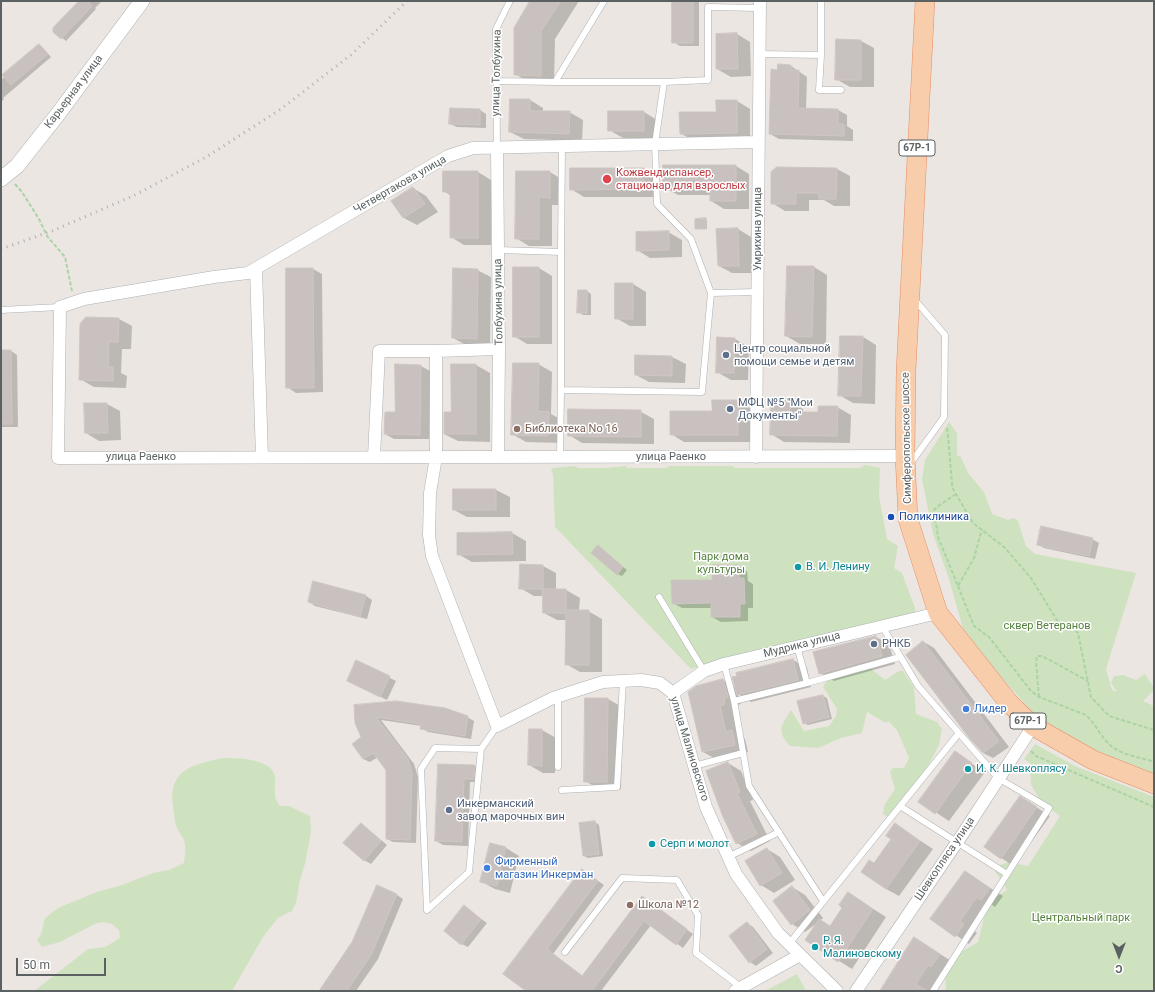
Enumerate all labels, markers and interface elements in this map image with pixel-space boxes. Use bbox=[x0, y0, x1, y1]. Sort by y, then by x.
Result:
street label: улица Толбухина bbox=[490, 29, 504, 117]
street label: Карьерная улица bbox=[42, 53, 106, 131]
road number: 67Р-1 bbox=[899, 140, 935, 156]
street label: Четвертакова улица bbox=[351, 153, 449, 217]
place label: Кожвендиспансер, стационар для взрослых bbox=[616, 166, 746, 192]
marker: Кожвендиспансер, стационар для взрослых bbox=[601, 173, 613, 185]
street label: Умрихина улица bbox=[751, 187, 765, 271]
street label: Толбухина улица bbox=[492, 258, 506, 346]
place label: Центр социальной помощи семье и детям bbox=[734, 342, 854, 368]
marker: Центр социальной помощи семье и детям bbox=[721, 350, 731, 360]
street label: Симферопольское шоссе bbox=[899, 372, 915, 504]
place label: МФЦ №5 "Мои Документы" bbox=[738, 396, 813, 422]
marker: МФЦ №5 "Мои Документы" bbox=[725, 404, 735, 414]
place label: Библиотека No 16 bbox=[525, 422, 618, 436]
marker: Библиотека No 16 bbox=[512, 424, 522, 434]
street label: улица Раенко bbox=[106, 450, 176, 464]
street label: улица Раенко bbox=[636, 450, 706, 464]
place label: Поликлиника bbox=[899, 510, 969, 524]
marker: Поликлиника bbox=[886, 512, 896, 522]
park label: Парк дома культуры bbox=[693, 550, 749, 576]
place label: В. И. Ленину bbox=[806, 560, 870, 574]
marker: В. И. Ленину bbox=[793, 562, 803, 572]
park label: сквер Ветеранов bbox=[1003, 619, 1091, 633]
street label: Мудрика улица bbox=[762, 629, 842, 661]
place label: РНКБ bbox=[882, 637, 911, 651]
marker: РНКБ bbox=[869, 639, 879, 649]
street label: улица Малиновского bbox=[667, 695, 711, 803]
place label: Лидер bbox=[974, 702, 1007, 716]
marker: Лидер bbox=[961, 704, 971, 714]
road number: 67Р-1 bbox=[1010, 713, 1046, 729]
place label: И. К. Шевкоплясу bbox=[976, 762, 1066, 776]
marker: И. К. Шевкоплясу bbox=[963, 764, 973, 774]
place label: Инкерманский завод марочных вин bbox=[457, 797, 565, 823]
marker: Инкерманский завод марочных вин bbox=[444, 805, 454, 815]
street label: Шевкопляса улица bbox=[912, 815, 978, 903]
place label: Серп и молот bbox=[660, 837, 729, 851]
marker: Серп и молот bbox=[647, 839, 657, 849]
place label: Фирменный магазин Инкерман bbox=[495, 855, 593, 881]
marker: Фирменный магазин Инкерман bbox=[482, 863, 492, 873]
place label: Школа №12 bbox=[638, 898, 699, 912]
marker: Школа №12 bbox=[625, 900, 635, 910]
park label: Центральный парк bbox=[1032, 911, 1130, 925]
place label: Р. Я. Малиновскому bbox=[823, 934, 901, 960]
north arrow bbox=[1099, 936, 1139, 976]
marker: Р. Я. Малиновскому bbox=[810, 942, 820, 952]
scale bar bbox=[18, 950, 108, 976]
text: 50 m bbox=[23, 958, 50, 972]
text: С bbox=[1115, 962, 1123, 975]

